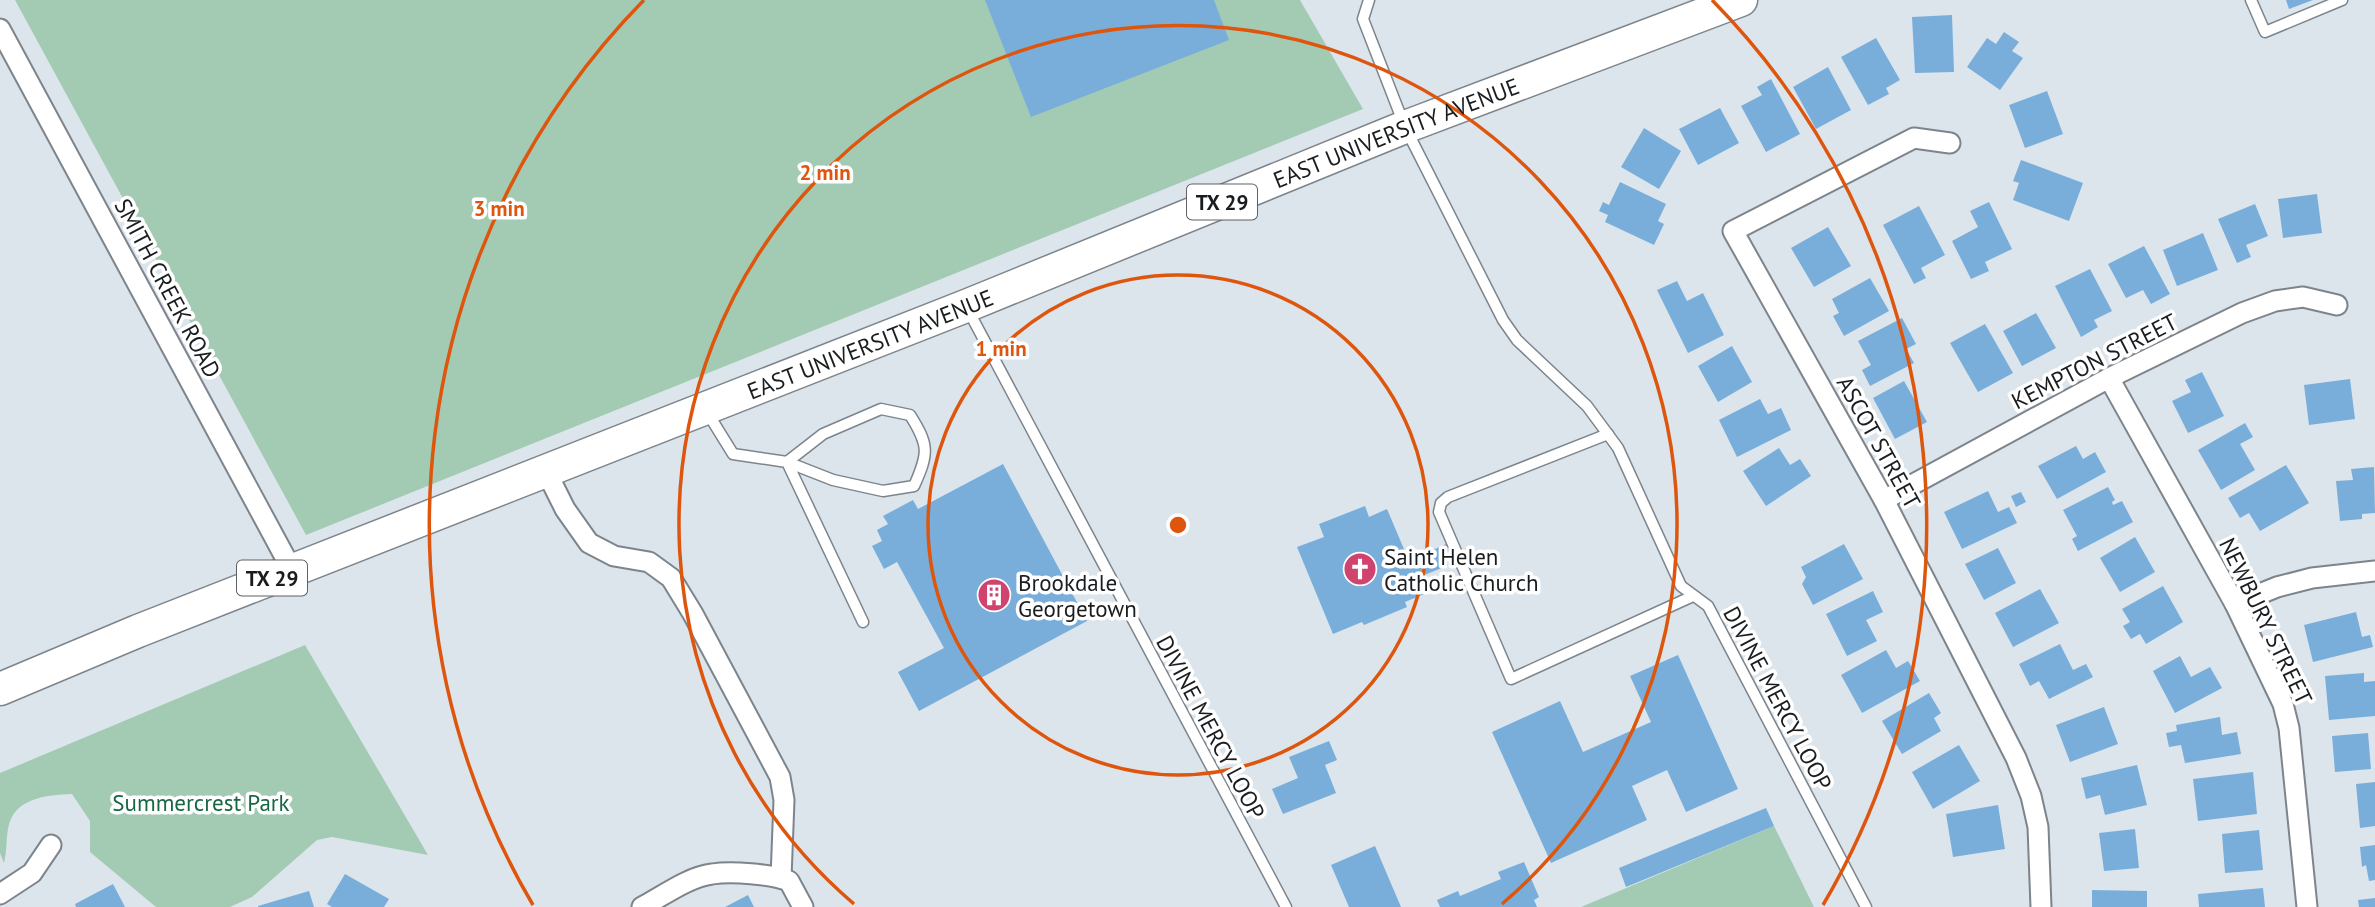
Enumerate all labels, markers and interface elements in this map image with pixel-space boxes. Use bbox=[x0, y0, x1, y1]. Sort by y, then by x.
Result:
street label: EAST UNIVERSITY AVENUE bbox=[1269, 71, 1523, 194]
text: 2 min bbox=[799, 159, 851, 186]
road number: TX 29 bbox=[1187, 184, 1257, 220]
street label: SMITH CREEK ROAD bbox=[109, 193, 227, 383]
text: 3 min bbox=[473, 195, 525, 222]
street label: EAST UNIVERSITY AVENUE bbox=[743, 282, 997, 405]
street label: KEMPTON STREET bbox=[2006, 307, 2182, 415]
text: 1 min bbox=[975, 335, 1027, 362]
street label: ASCOT STREET bbox=[1831, 371, 1927, 513]
centre of rings bbox=[1166, 513, 1190, 537]
street label: NEWBURY STREET bbox=[2213, 533, 2319, 709]
place label: Saint Helen Catholic Church bbox=[1384, 542, 1539, 597]
church icon: Saint Helen Catholic Church bbox=[1341, 550, 1379, 588]
road number: TX 29 bbox=[237, 560, 307, 596]
place label: Brookdale Georgetown bbox=[1018, 568, 1137, 623]
building icon: Brookdale Georgetown bbox=[975, 576, 1013, 614]
street label: DIVINE MERCY LOOP bbox=[1717, 601, 1839, 795]
street label: DIVINE MERCY LOOP bbox=[1150, 630, 1272, 824]
park label: Summercrest Park bbox=[112, 788, 290, 817]

